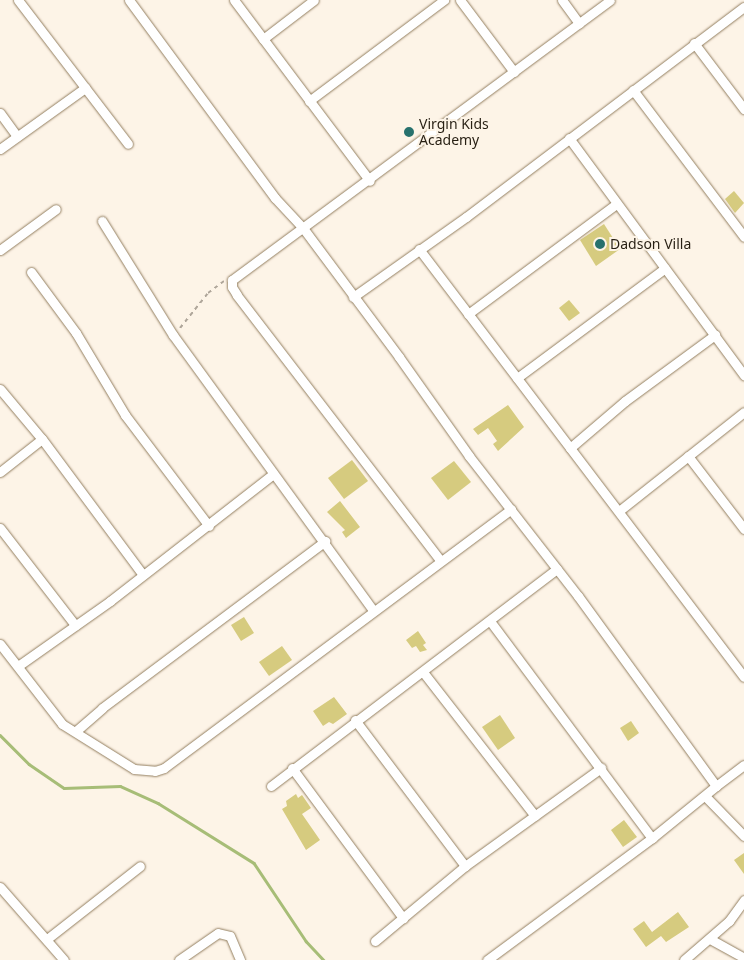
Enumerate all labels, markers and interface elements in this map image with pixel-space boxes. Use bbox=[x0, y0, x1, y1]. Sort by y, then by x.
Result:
place label: Virgin Kids Academy bbox=[419, 116, 489, 148]
marker: Virgin Kids Academy bbox=[403, 126, 415, 138]
place label: Dadson Villa bbox=[610, 236, 691, 252]
marker: Dadson Villa bbox=[594, 238, 606, 250]

